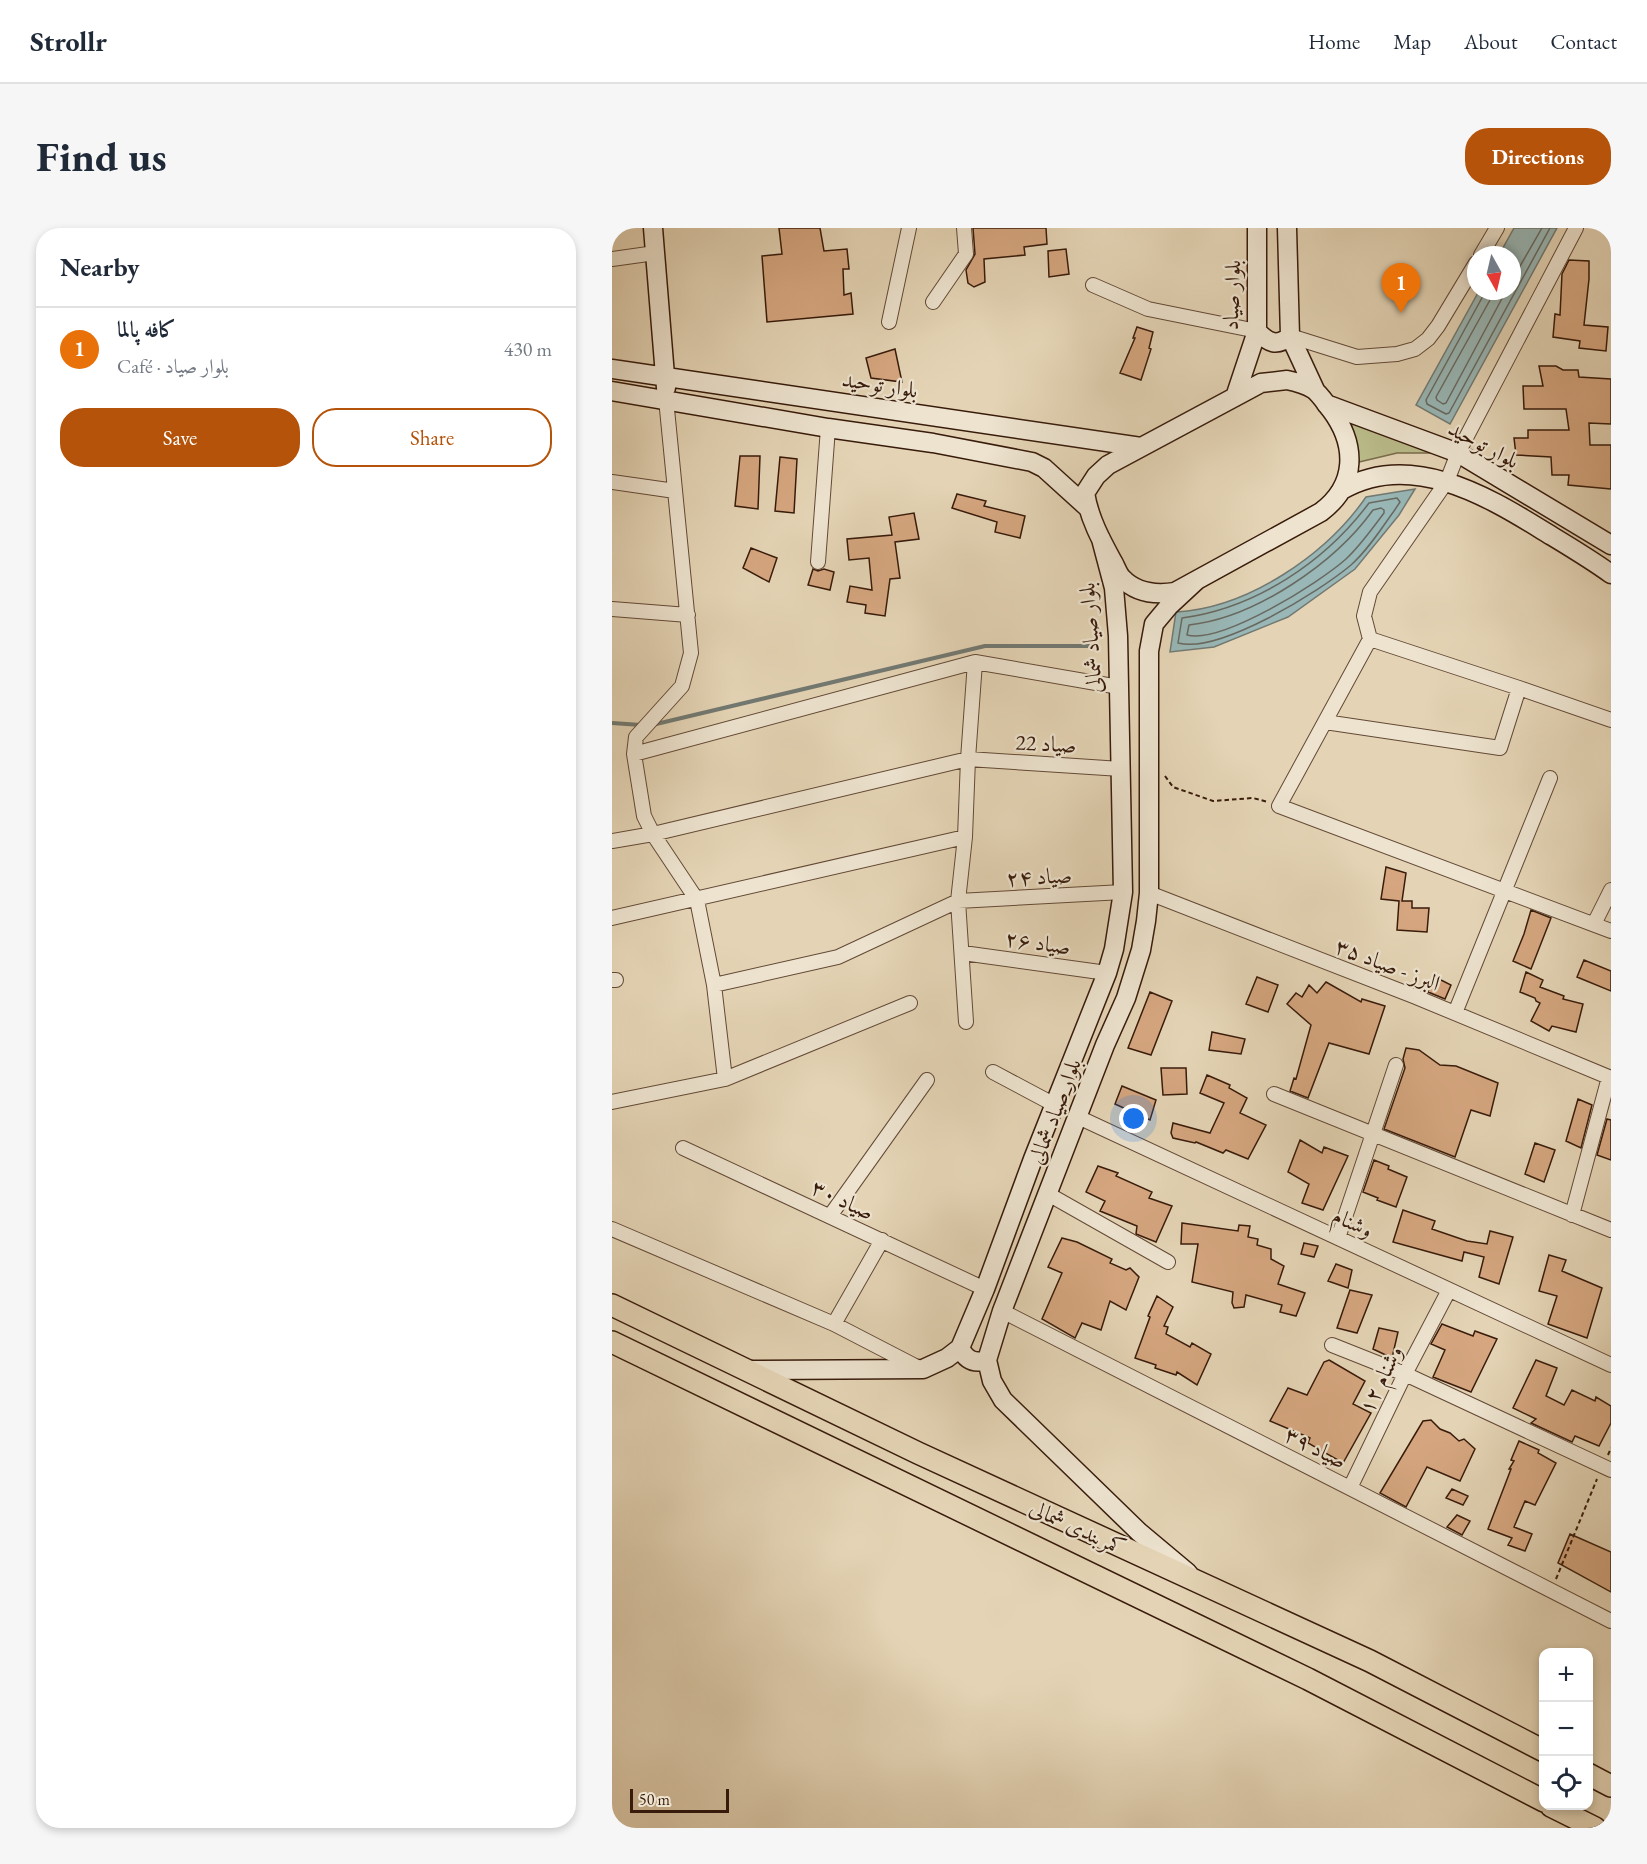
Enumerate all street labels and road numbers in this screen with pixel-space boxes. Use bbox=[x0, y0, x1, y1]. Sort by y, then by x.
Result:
street label: بلوار صیاد bbox=[1216, 259, 1247, 331]
street label: بلوار توحید bbox=[840, 364, 920, 405]
street label: بلوار توحید bbox=[1443, 414, 1524, 475]
street label: بلوار صیاد شمالی bbox=[1072, 582, 1109, 694]
street label: صیاد 22 bbox=[1015, 727, 1077, 760]
street label: صیاد ۲۴ bbox=[1005, 860, 1073, 893]
street label: صیاد ۲۶ bbox=[1003, 924, 1073, 961]
street label: البرز - صیاد ۳۵ bbox=[1331, 931, 1444, 998]
street label: بلوار صیاد شمالی bbox=[1021, 1054, 1088, 1168]
street label: صیاد ۳۰ bbox=[807, 1172, 879, 1227]
street label: وشنام bbox=[1326, 1201, 1378, 1249]
street label: وشنام ۱۲ bbox=[1352, 1341, 1414, 1420]
street label: صیاد ۳۹ bbox=[1280, 1420, 1352, 1475]
street label: کمربندی شمالی bbox=[1025, 1493, 1131, 1562]

